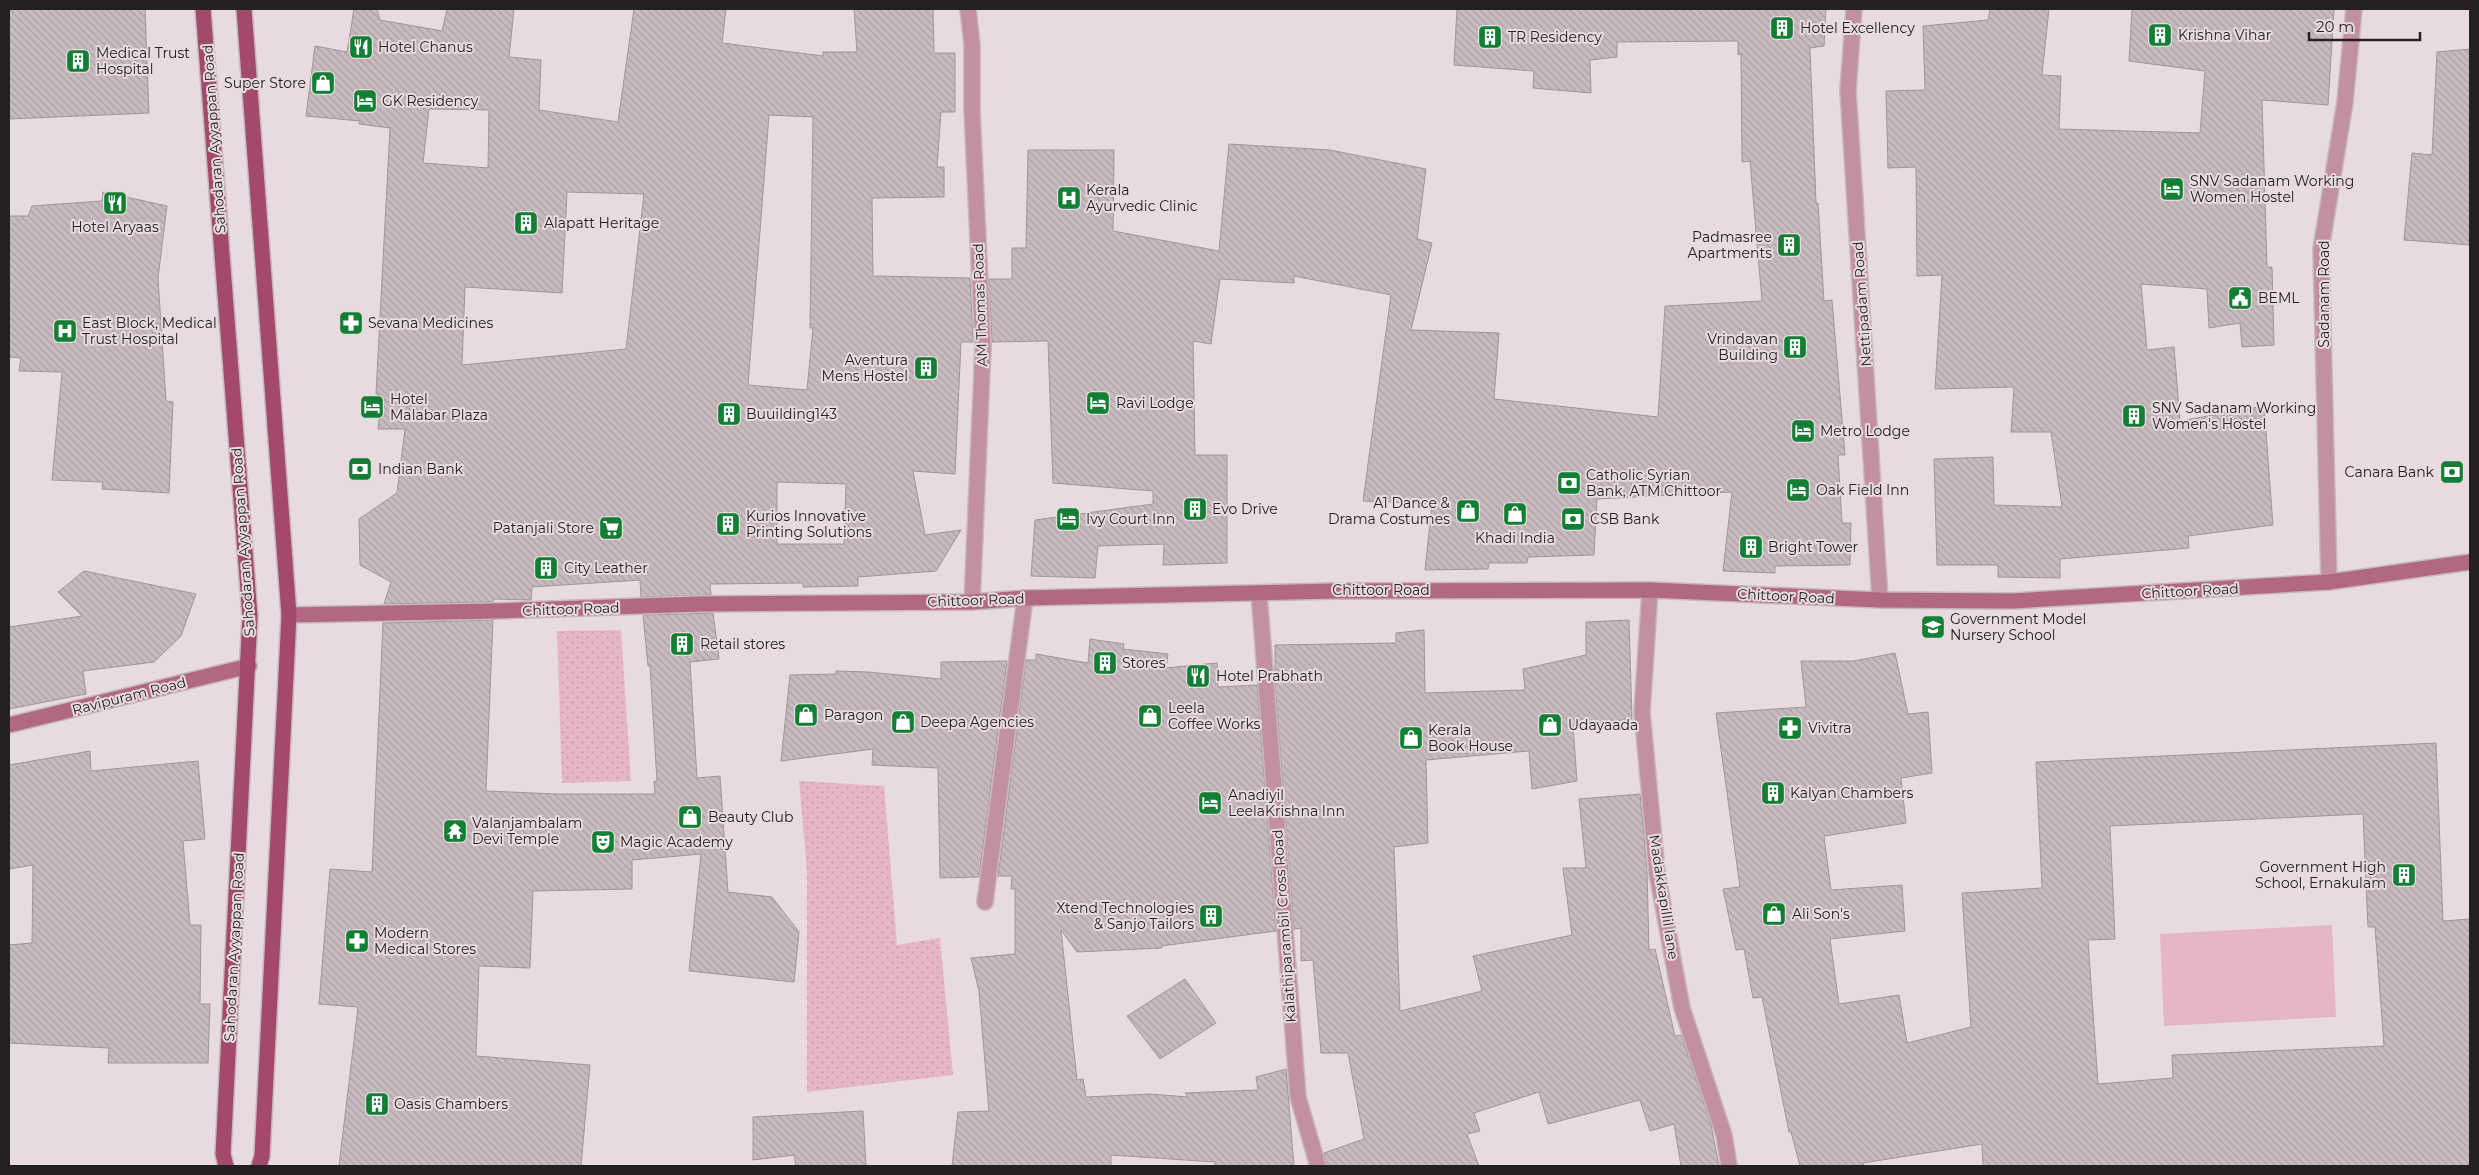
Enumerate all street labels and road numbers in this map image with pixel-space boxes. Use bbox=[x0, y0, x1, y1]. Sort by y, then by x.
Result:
street label: Sahodaran Ayyappan Road bbox=[198, 44, 230, 234]
street label: Sadanam Road bbox=[2315, 240, 2333, 348]
street label: Nettipadam Road bbox=[1849, 241, 1875, 367]
street label: AM Thomas Road bbox=[969, 243, 991, 367]
street label: Sahodaran Ayyappan Road bbox=[227, 447, 259, 637]
street label: Chittoor Road bbox=[2141, 579, 2239, 603]
street label: Chittoor Road bbox=[1332, 581, 1430, 599]
street label: Chittoor Road bbox=[1737, 584, 1835, 608]
street label: Chittoor Road bbox=[927, 589, 1025, 611]
street label: Chittoor Road bbox=[522, 598, 620, 620]
street label: Ravipuram Road bbox=[70, 673, 188, 719]
street label: Kalathiparambil Cross Road bbox=[1268, 829, 1300, 1023]
street label: Madakkapillil lane bbox=[1645, 833, 1683, 961]
street label: Sahodaran Ayyappan Road bbox=[220, 852, 248, 1042]

